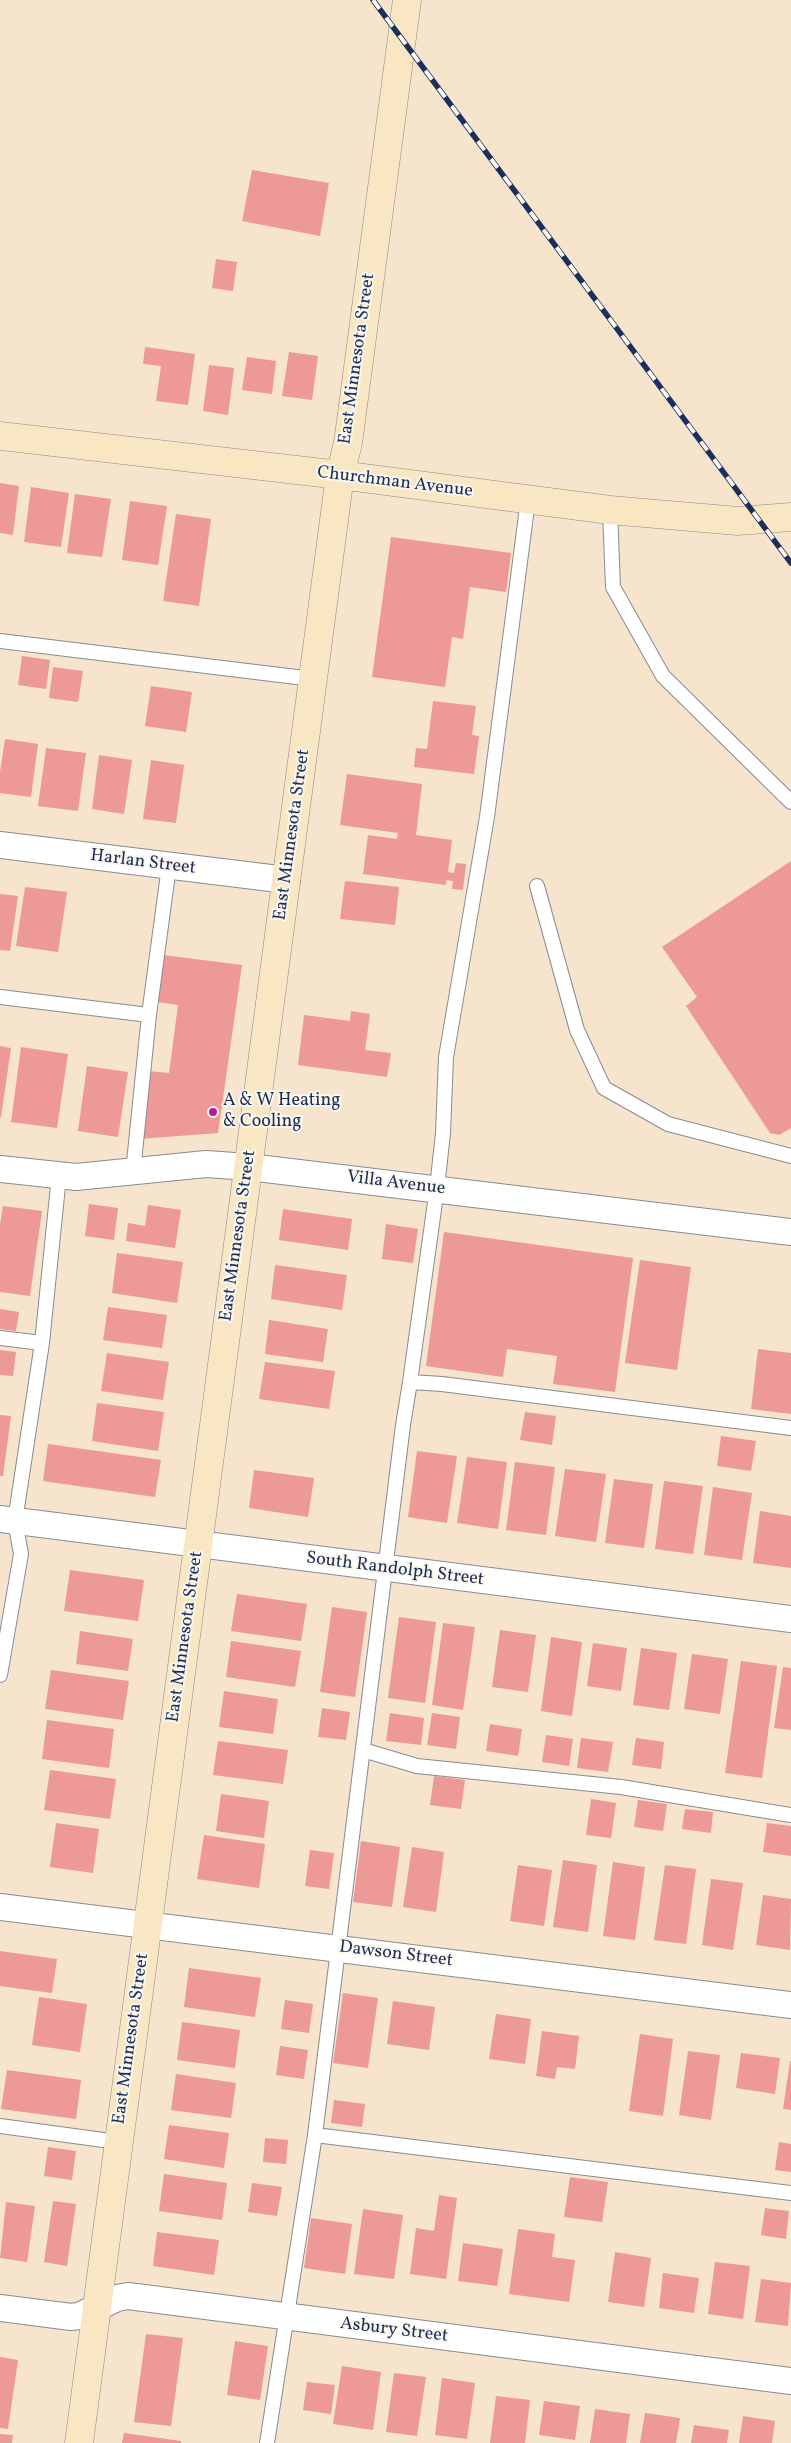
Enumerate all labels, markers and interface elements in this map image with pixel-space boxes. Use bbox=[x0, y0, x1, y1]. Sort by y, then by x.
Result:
street label: East Minnesota Street bbox=[335, 272, 381, 446]
street label: Churchman Avenue bbox=[316, 463, 474, 503]
street label: East Minnesota Street bbox=[270, 748, 316, 922]
street label: Harlan Street bbox=[89, 846, 197, 880]
place label: A & W Heating & Cooling bbox=[223, 1091, 340, 1134]
marker: A & W Heating & Cooling bbox=[207, 1106, 219, 1118]
street label: East Minnesota Street bbox=[216, 1149, 262, 1323]
street label: Villa Avenue bbox=[346, 1167, 446, 1201]
street label: South Randolph Street bbox=[305, 1548, 485, 1592]
street label: East Minnesota Street bbox=[163, 1550, 209, 1724]
street label: Dawson Street bbox=[338, 1937, 454, 1973]
street label: East Minnesota Street bbox=[109, 1952, 155, 2126]
street label: Asbury Street bbox=[339, 2314, 449, 2348]

